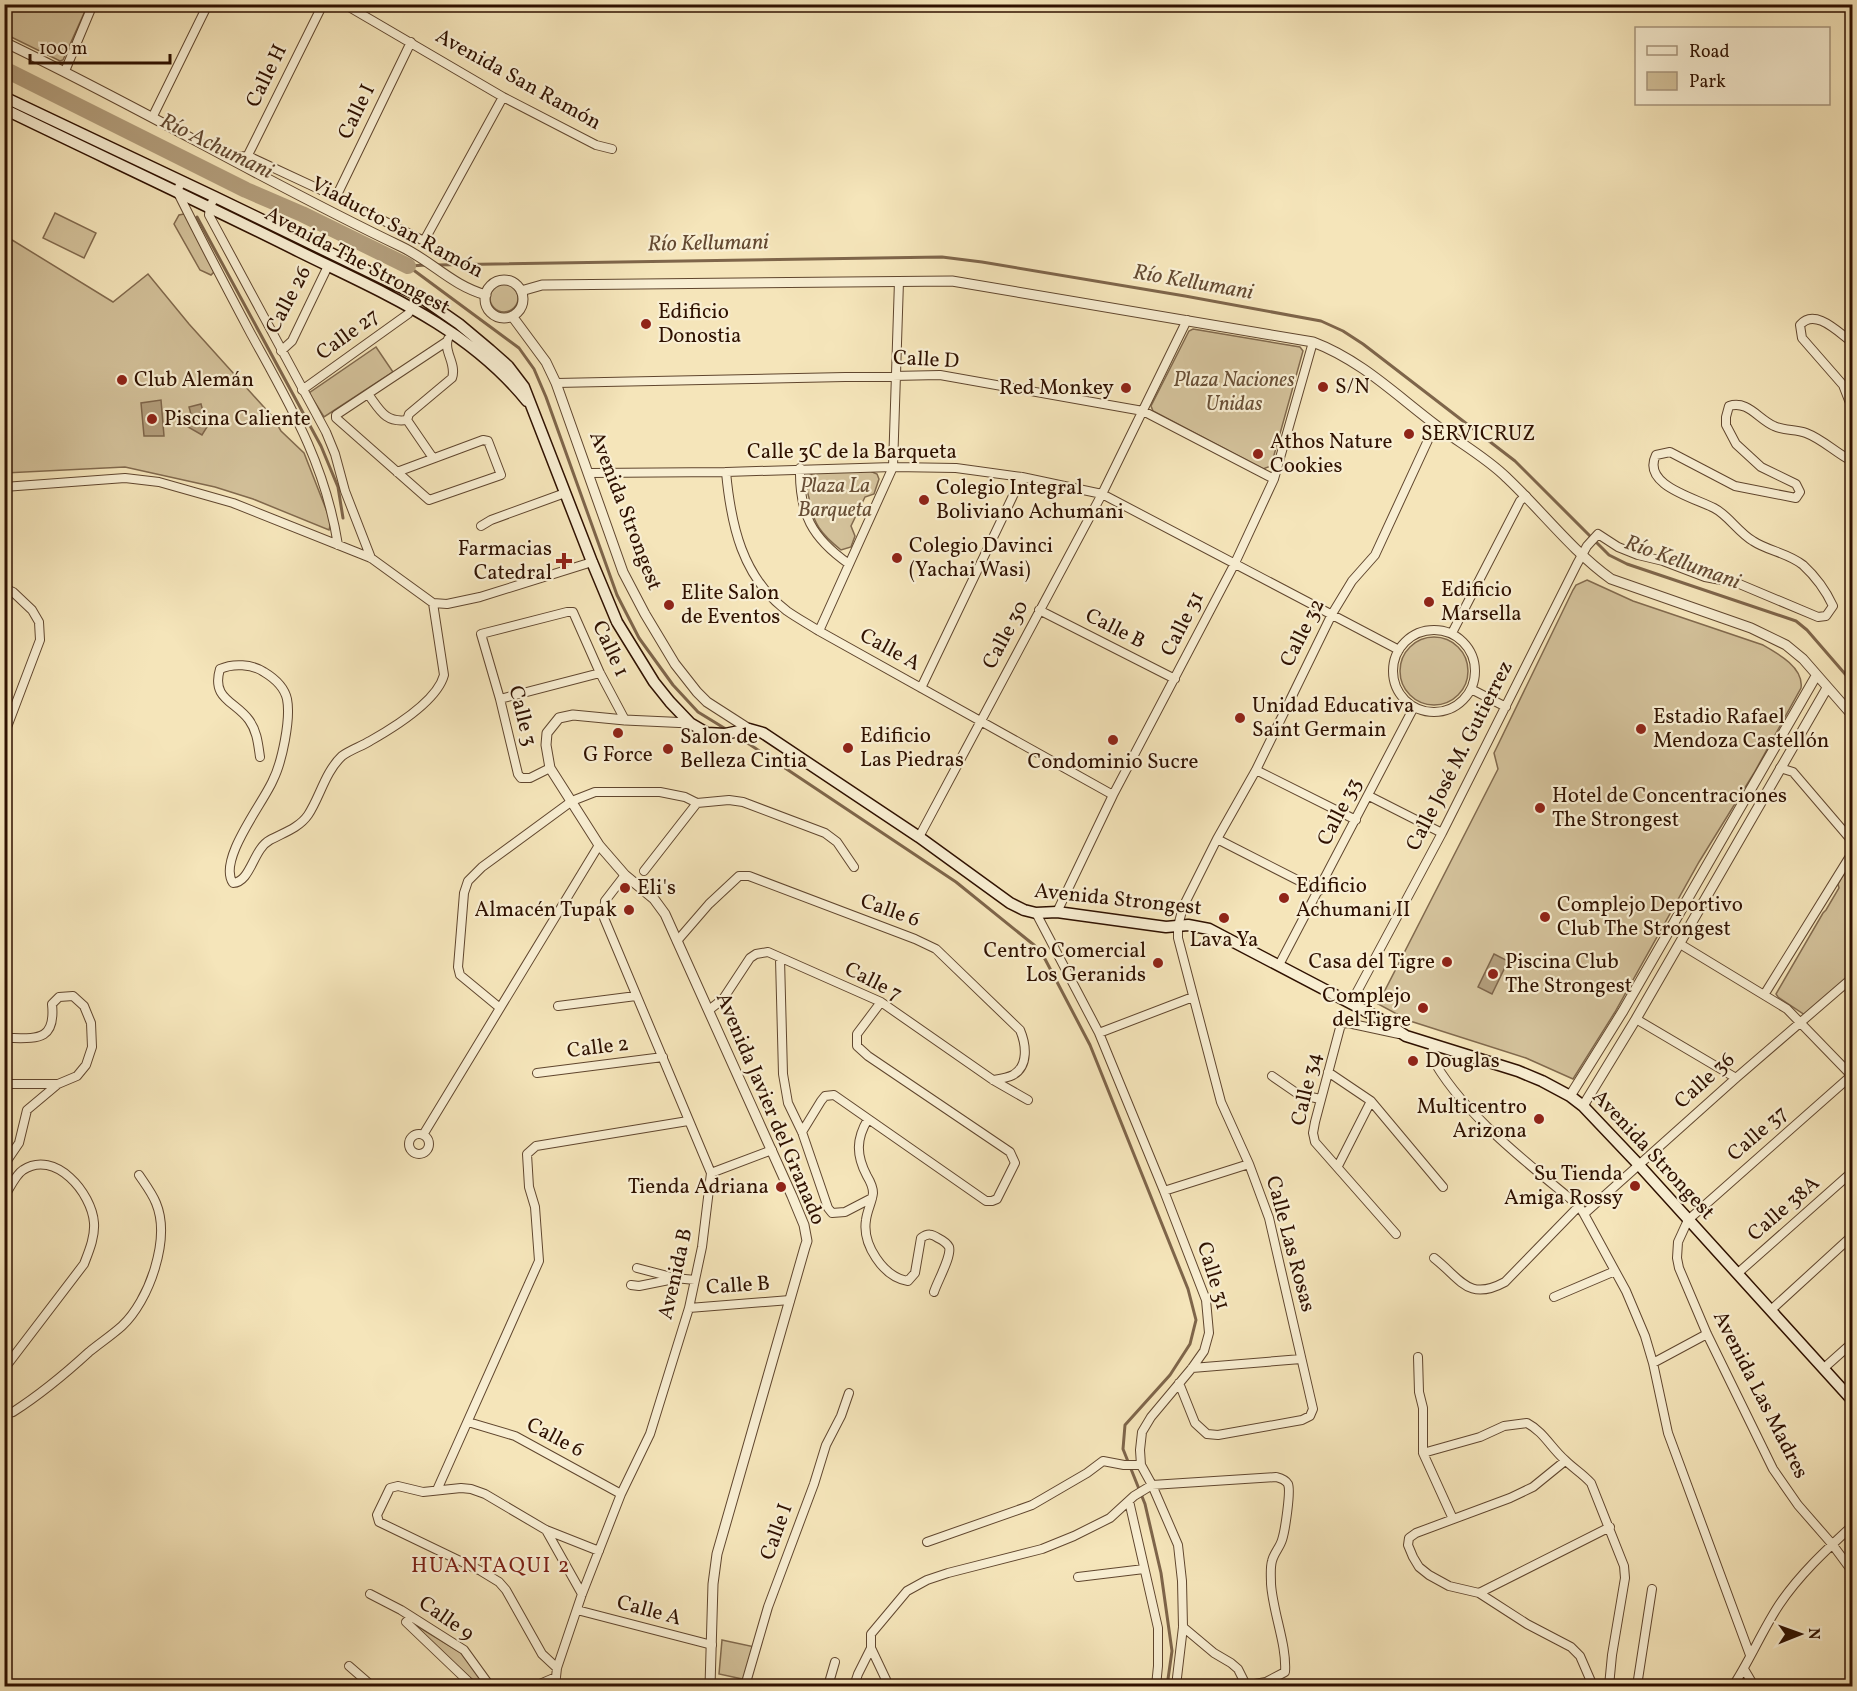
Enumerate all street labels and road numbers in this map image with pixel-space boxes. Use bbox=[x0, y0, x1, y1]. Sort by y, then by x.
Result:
street label: Avenida San Ramón bbox=[430, 22, 606, 138]
street label: Calle H bbox=[239, 40, 295, 112]
street label: Calle I bbox=[331, 79, 383, 145]
street label: Viaducto San Ramón bbox=[306, 170, 488, 286]
street label: Avenida The Strongest bbox=[259, 200, 455, 322]
street label: Calle 26 bbox=[259, 261, 319, 339]
street label: Calle 27 bbox=[310, 302, 386, 368]
street label: Calle D bbox=[892, 344, 960, 376]
street label: Avenida Strongest bbox=[581, 427, 669, 595]
street label: Calle 3C de la Barqueta bbox=[747, 438, 957, 467]
street label: Calle 31 bbox=[1154, 586, 1212, 662]
street label: Calle 32 bbox=[1274, 594, 1332, 672]
street label: Calle 30 bbox=[976, 596, 1036, 674]
street label: Calle B bbox=[1080, 602, 1150, 656]
street label: Calle 1 bbox=[584, 616, 636, 682]
street label: Calle A bbox=[854, 621, 926, 679]
street label: Calle José M. Gutierrez bbox=[1399, 656, 1521, 856]
street label: Calle 3 bbox=[500, 683, 544, 749]
street label: Calle 33 bbox=[1311, 773, 1369, 851]
street label: Avenida Strongest bbox=[1033, 877, 1203, 923]
street label: Calle 6 bbox=[856, 887, 924, 935]
street label: Calle 7 bbox=[839, 955, 907, 1009]
street label: Avenida Javier del Granado bbox=[708, 988, 832, 1230]
street label: Calle 2 bbox=[565, 1030, 631, 1066]
street label: Calle 36 bbox=[1668, 1046, 1742, 1116]
street label: Calle 34 bbox=[1285, 1050, 1329, 1128]
street label: Avenida Strongest bbox=[1585, 1084, 1721, 1226]
street label: Calle 37 bbox=[1721, 1099, 1795, 1169]
street label: Calle 38A bbox=[1742, 1169, 1827, 1249]
street label: Calle Las Rosas bbox=[1258, 1173, 1322, 1315]
street label: Avenida B bbox=[651, 1226, 701, 1322]
street label: Calle 31 bbox=[1189, 1238, 1237, 1314]
street label: Calle B bbox=[705, 1269, 771, 1303]
street label: Avenida Las Madres bbox=[1705, 1306, 1815, 1484]
street label: Calle 6 bbox=[521, 1411, 589, 1465]
street label: Calle I bbox=[753, 1500, 801, 1564]
street label: Calle A bbox=[614, 1588, 685, 1634]
street label: Calle 9 bbox=[412, 1589, 480, 1649]

